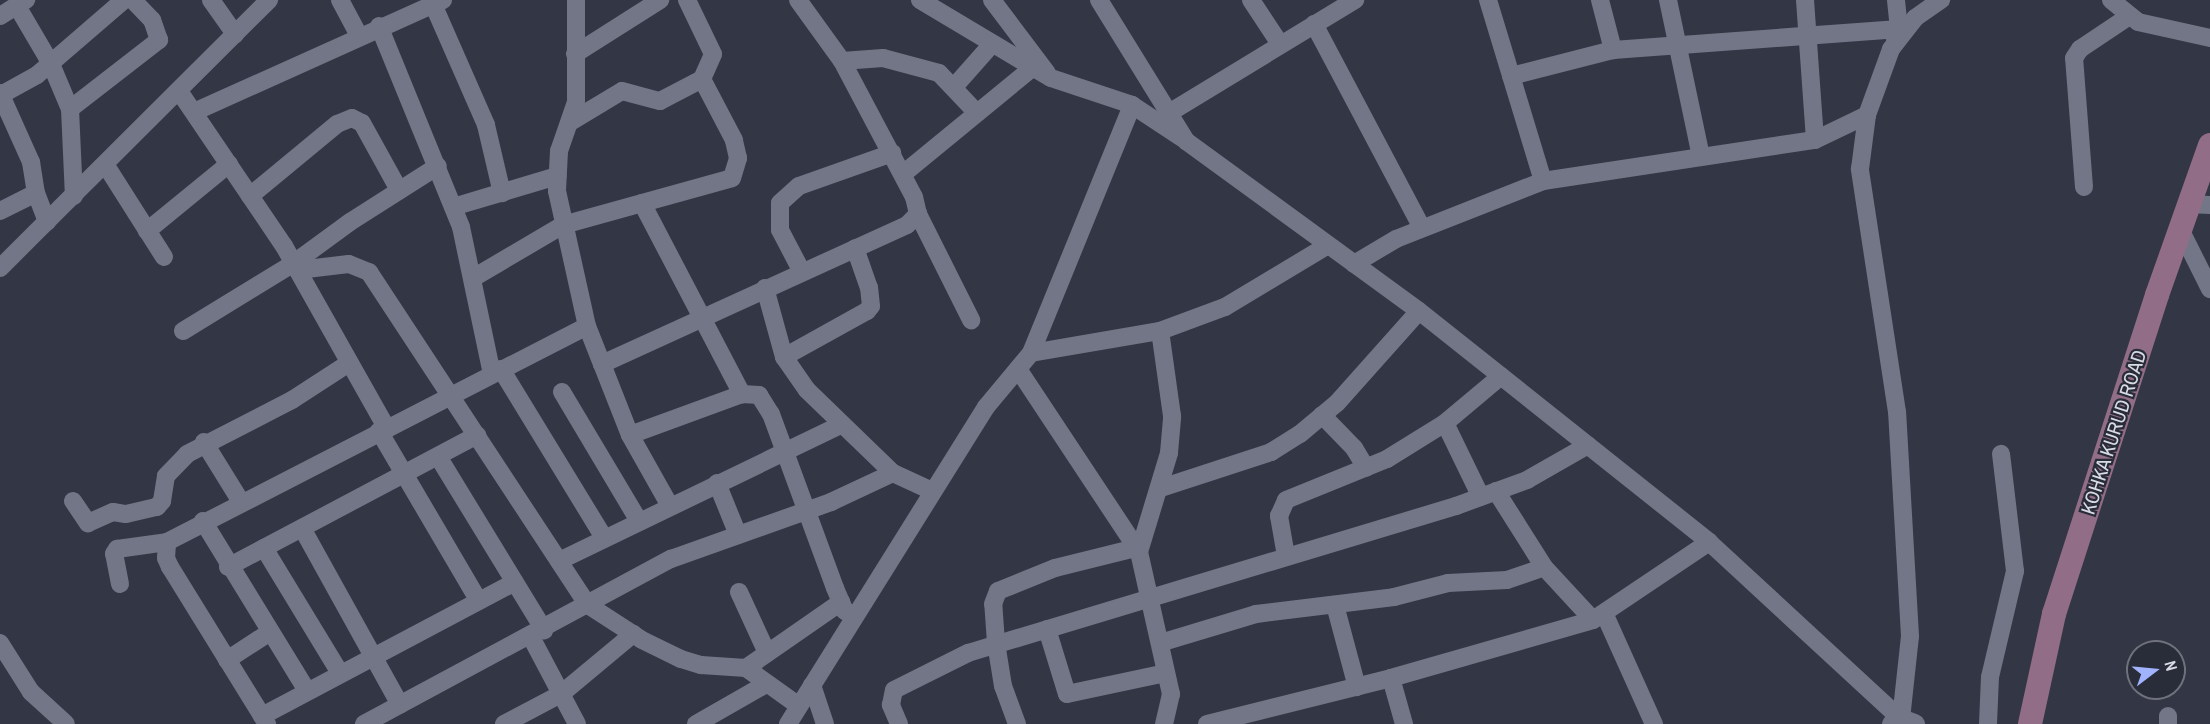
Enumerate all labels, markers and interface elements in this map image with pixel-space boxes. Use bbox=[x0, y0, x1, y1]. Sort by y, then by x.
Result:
street label: KOHKA KURUD ROAD bbox=[2075, 346, 2151, 518]
north arrow bbox=[2126, 640, 2186, 700]
text: N bbox=[2159, 658, 2183, 673]

